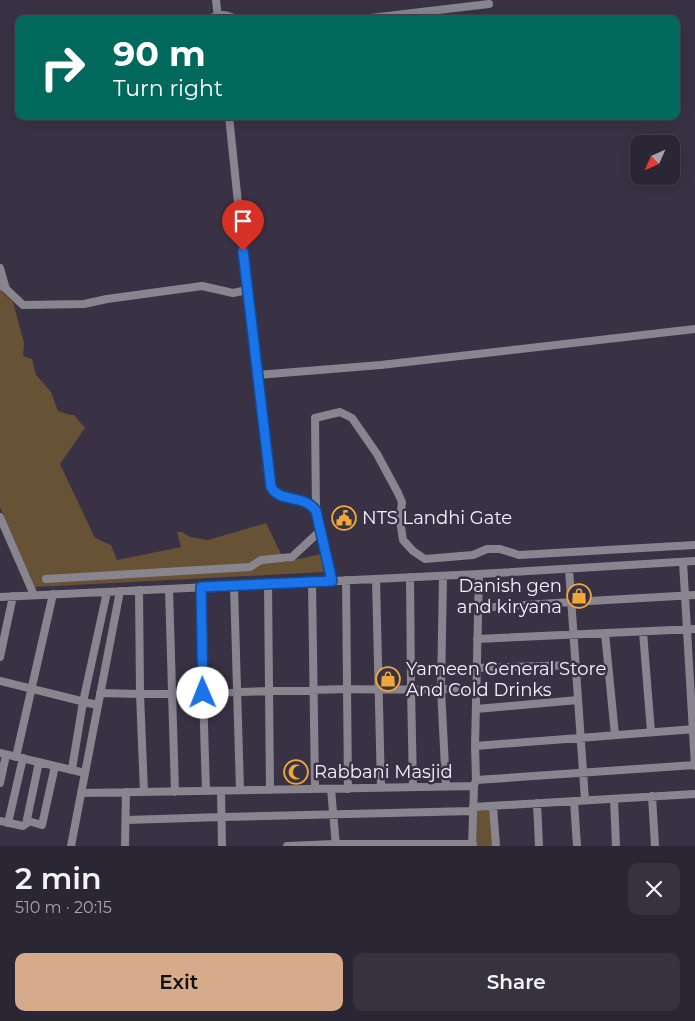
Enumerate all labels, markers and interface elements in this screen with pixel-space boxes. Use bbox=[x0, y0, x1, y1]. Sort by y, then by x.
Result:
text: 90 m bbox=[113, 32, 206, 75]
icon: right bbox=[30, 35, 95, 100]
text: Turn right bbox=[113, 75, 223, 102]
north arrow bbox=[630, 135, 680, 185]
map controls bbox=[630, 135, 680, 185]
pin bbox=[222, 200, 264, 251]
icon: arrive bbox=[229, 207, 257, 235]
public building icon: NTS Landhi Gate bbox=[331, 505, 357, 531]
place label: NTS Landhi Gate bbox=[362, 507, 512, 529]
place label: Danish gen and kiryana bbox=[457, 575, 562, 618]
shop icon: Danish gen and kiryana bbox=[566, 583, 592, 609]
place label: Yameen General Store And Cold Drinks bbox=[406, 658, 606, 701]
position arrow bbox=[176, 666, 228, 718]
shop icon: Yameen General Store And Cold Drinks bbox=[375, 666, 401, 692]
mosque icon: Rabbani Masjid bbox=[283, 759, 309, 785]
place label: Rabbani Masjid bbox=[314, 761, 453, 783]
text: 2 min bbox=[15, 860, 102, 897]
button: close bbox=[628, 863, 680, 915]
text: 510 m · 20:15 bbox=[15, 898, 112, 917]
button: Exit bbox=[15, 953, 343, 1011]
button: Share bbox=[353, 953, 680, 1011]

